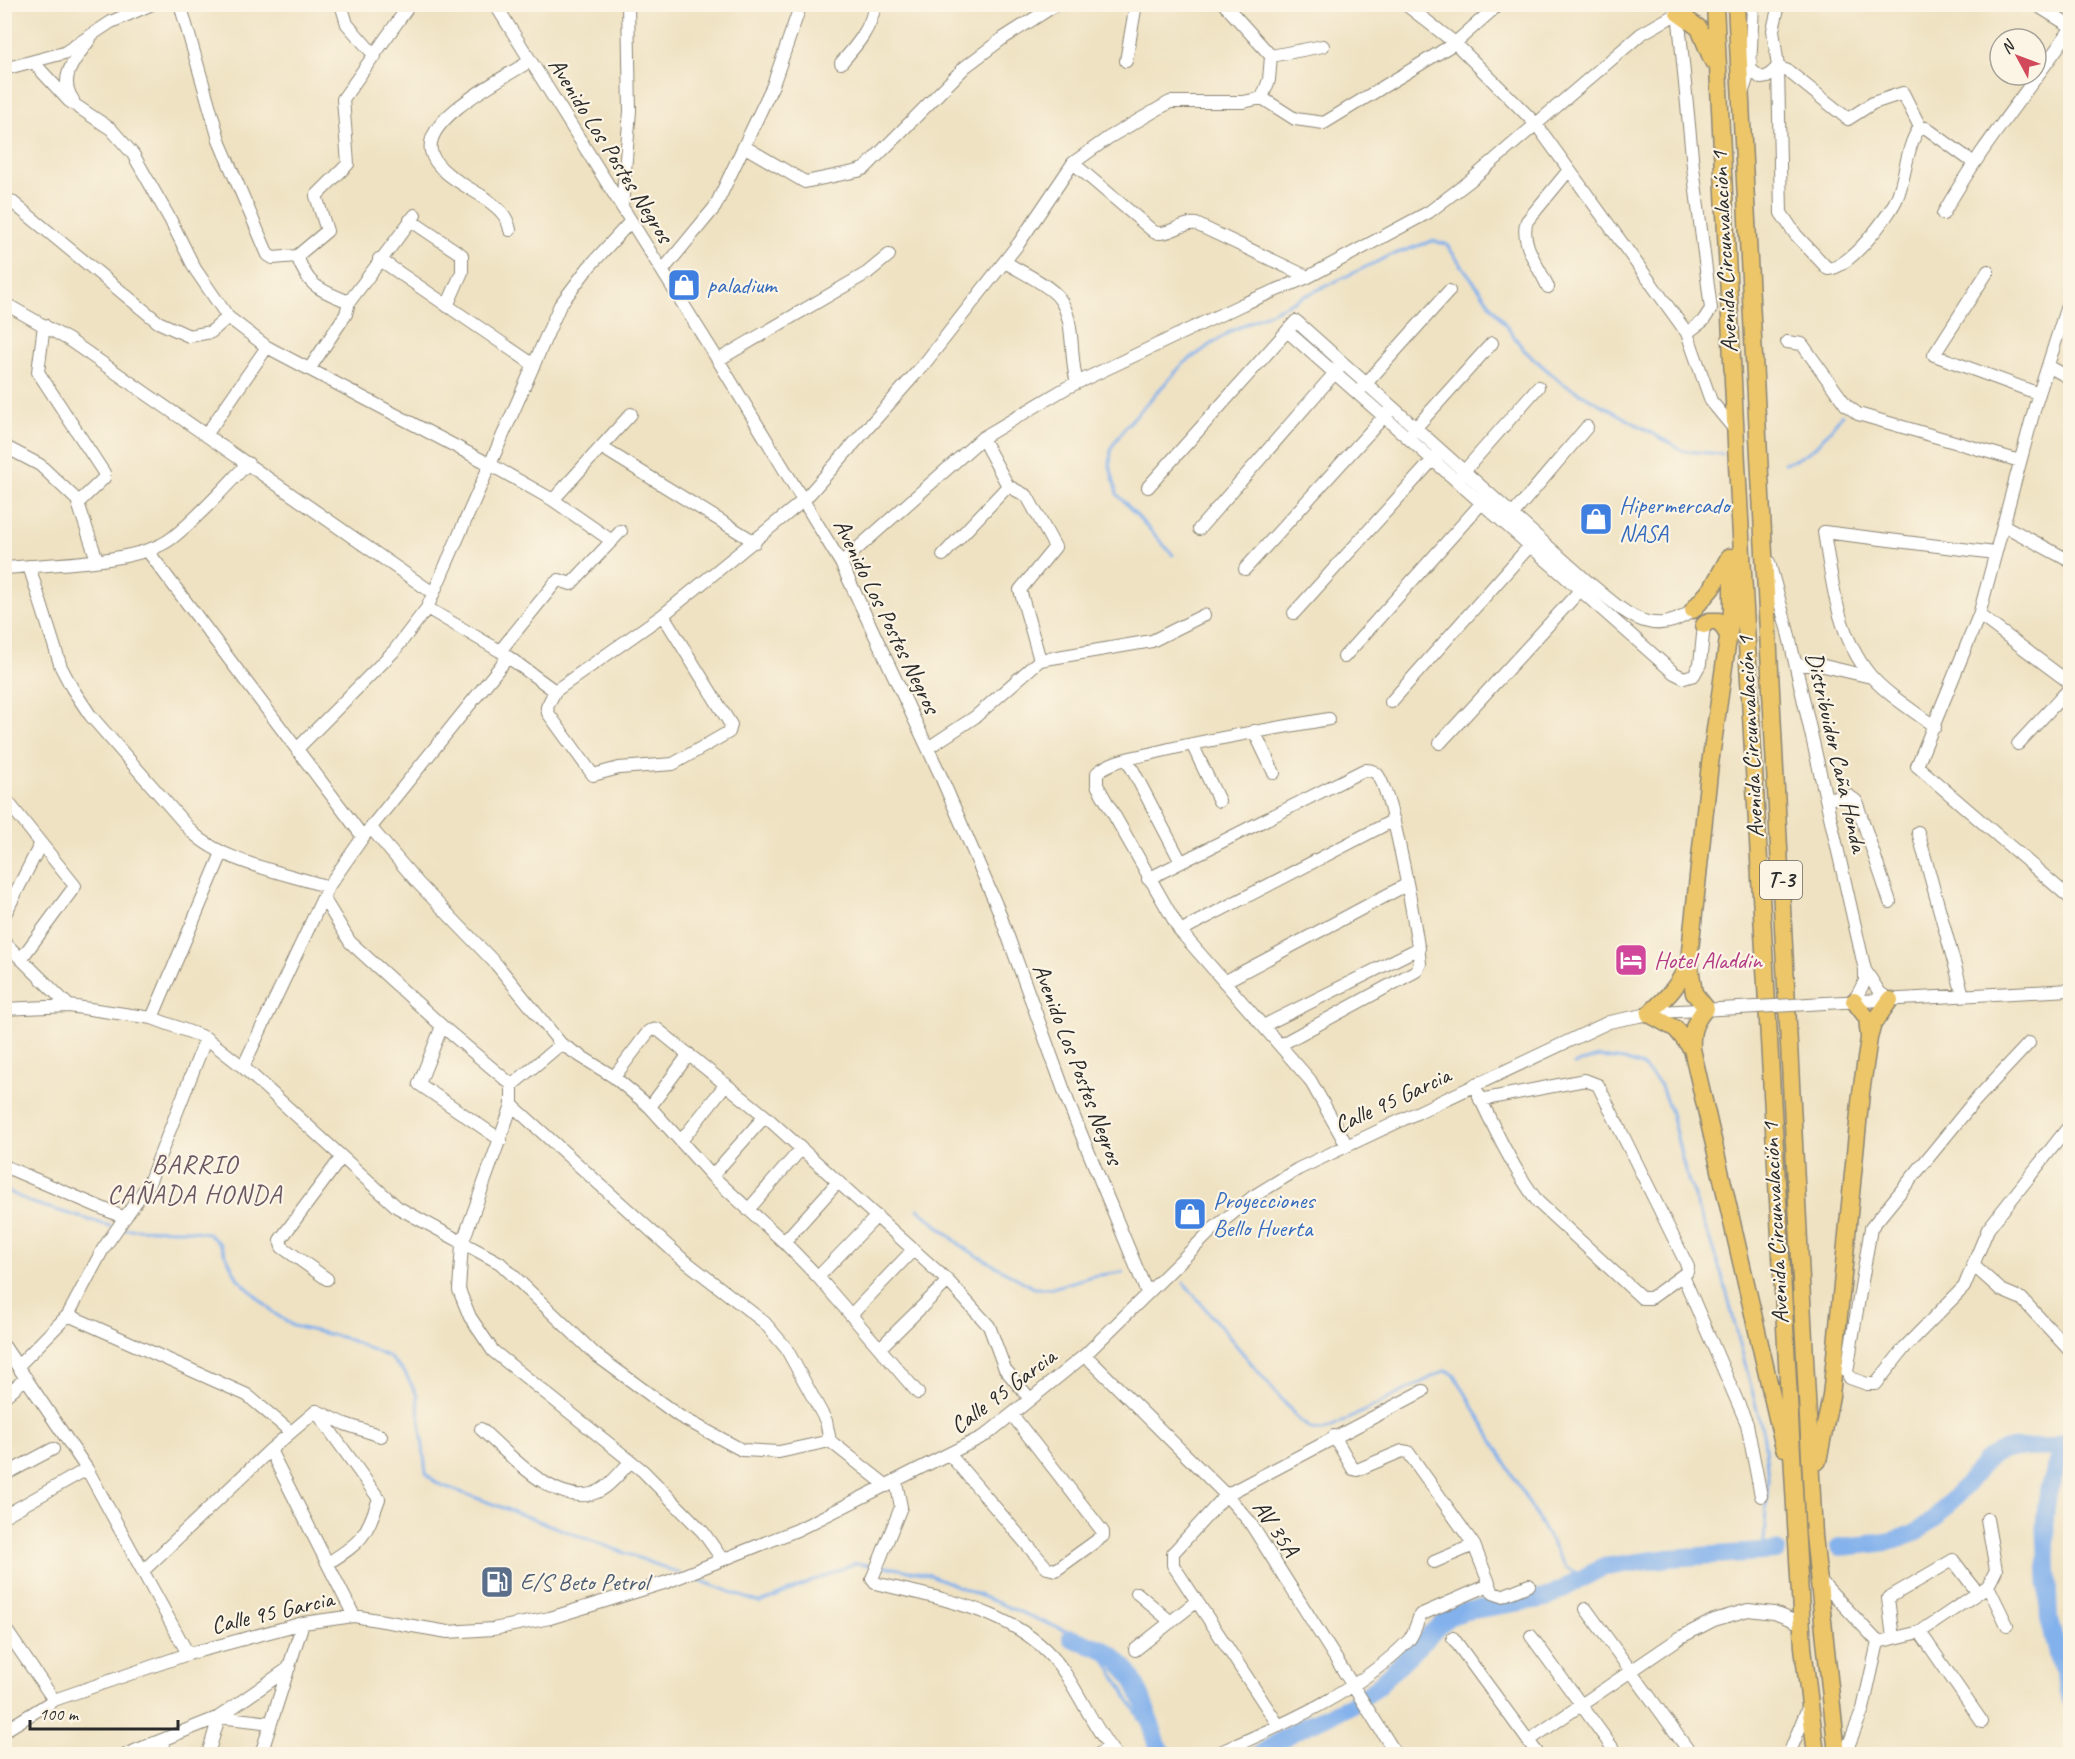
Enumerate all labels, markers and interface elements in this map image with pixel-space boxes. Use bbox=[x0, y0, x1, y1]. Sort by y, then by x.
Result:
north arrow bbox=[1988, 27, 2048, 87]
text: N bbox=[1997, 35, 2020, 58]
street label: Avenido Los Postes Negros bbox=[542, 52, 682, 251]
street label: Avenida Circunvalación 1 bbox=[1704, 149, 1744, 354]
shop icon: paladium bbox=[666, 267, 702, 303]
place label: paladium bbox=[707, 270, 779, 300]
place label: Hipermercado NASA bbox=[1619, 490, 1732, 548]
shop icon: Hipermercado NASA bbox=[1578, 501, 1614, 537]
street label: Avenido Los Postes Negros bbox=[827, 514, 948, 721]
street label: Avenida Circunvalación 1 bbox=[1730, 634, 1770, 839]
street label: Distribuidor Caña Honda bbox=[1799, 649, 1875, 857]
road number: T-3 bbox=[1760, 861, 1802, 899]
hotel icon: Hotel Aladdin bbox=[1613, 942, 1649, 978]
place label: Hotel Aladdin bbox=[1654, 945, 1763, 975]
street label: Avenido Los Postes Negros bbox=[1026, 959, 1131, 1171]
street label: Calle 95 Garcia bbox=[1329, 1059, 1457, 1140]
street label: Avenida Circunvalación 1 bbox=[1755, 1120, 1795, 1325]
district label: BARRIO CAÑADA HONDA bbox=[107, 1148, 283, 1211]
place label: Proyecciones Bello Huerta bbox=[1213, 1185, 1316, 1243]
shop icon: Proyecciones Bello Huerta bbox=[1172, 1196, 1208, 1232]
street label: Calle 95 Garcia bbox=[944, 1340, 1063, 1440]
street label: AV 35A bbox=[1246, 1494, 1306, 1563]
fuel station icon: E/S Beto Petrol bbox=[479, 1564, 515, 1600]
place label: E/S Beto Petrol bbox=[520, 1567, 653, 1597]
street label: Calle 95 Garcia bbox=[208, 1583, 338, 1641]
scale bar bbox=[30, 1693, 178, 1731]
text: 100 m bbox=[39, 1703, 80, 1725]

